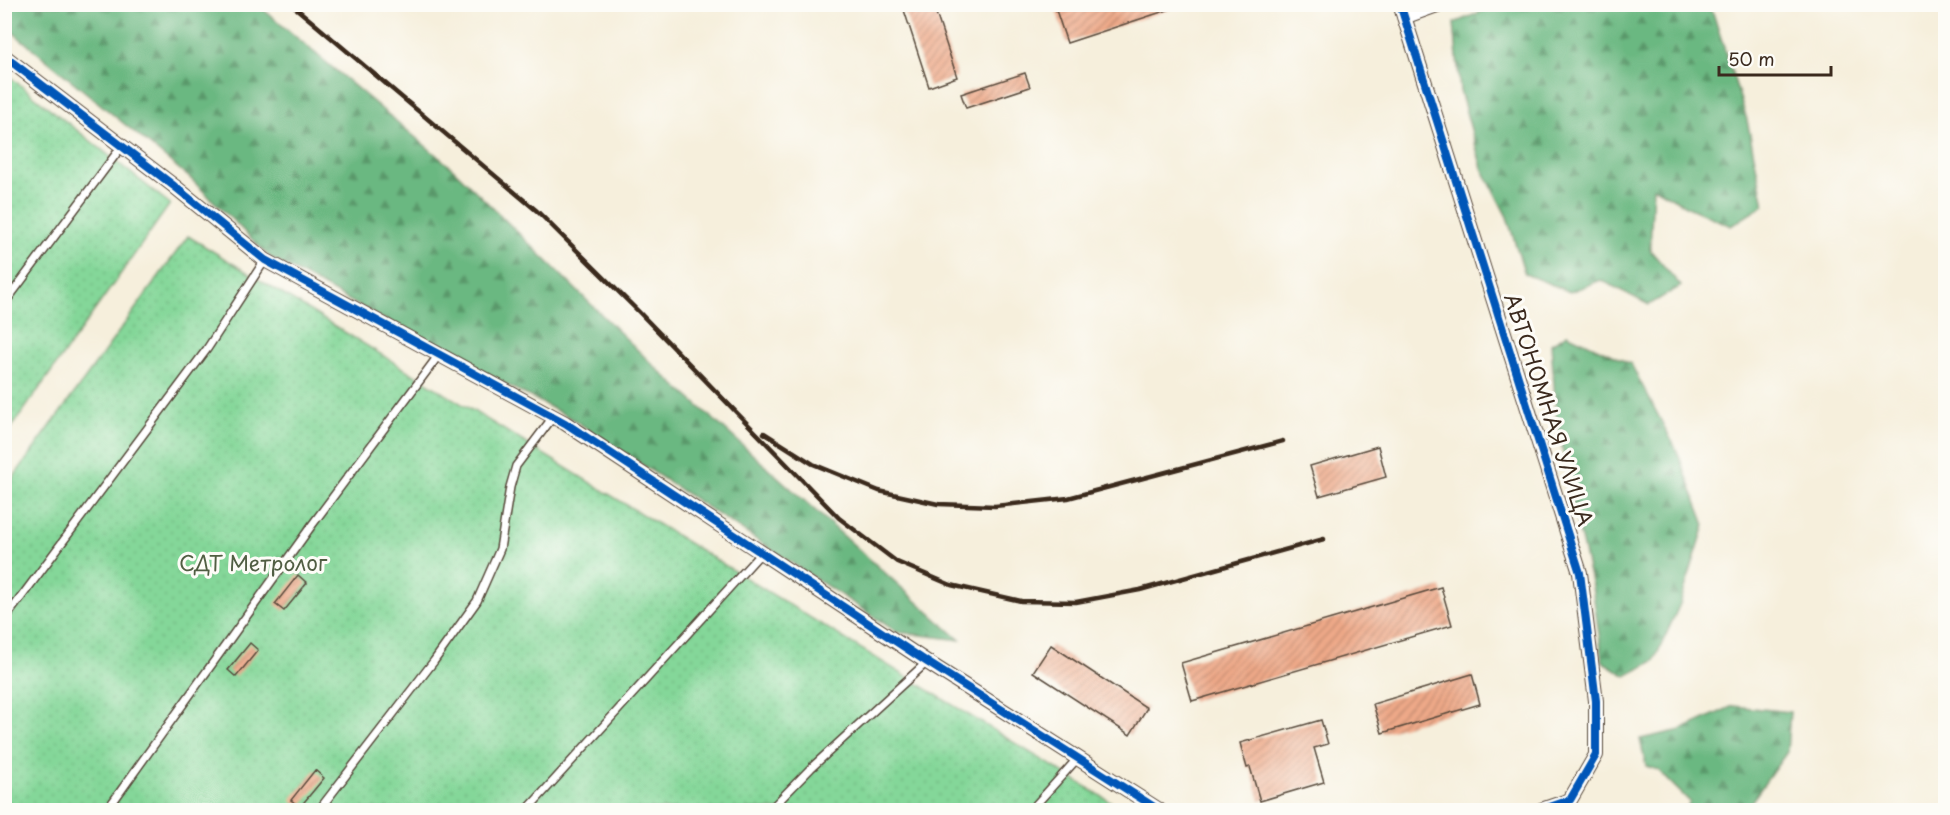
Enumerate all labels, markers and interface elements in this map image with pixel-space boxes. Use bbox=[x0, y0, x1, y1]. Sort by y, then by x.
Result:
scale bar bbox=[1719, 39, 1832, 77]
text: 50 m bbox=[1728, 45, 1775, 72]
street label: АВТОНОМНАЯ УЛИЦА bbox=[1497, 289, 1603, 530]
park label: СДТ Метролог bbox=[179, 546, 328, 578]

